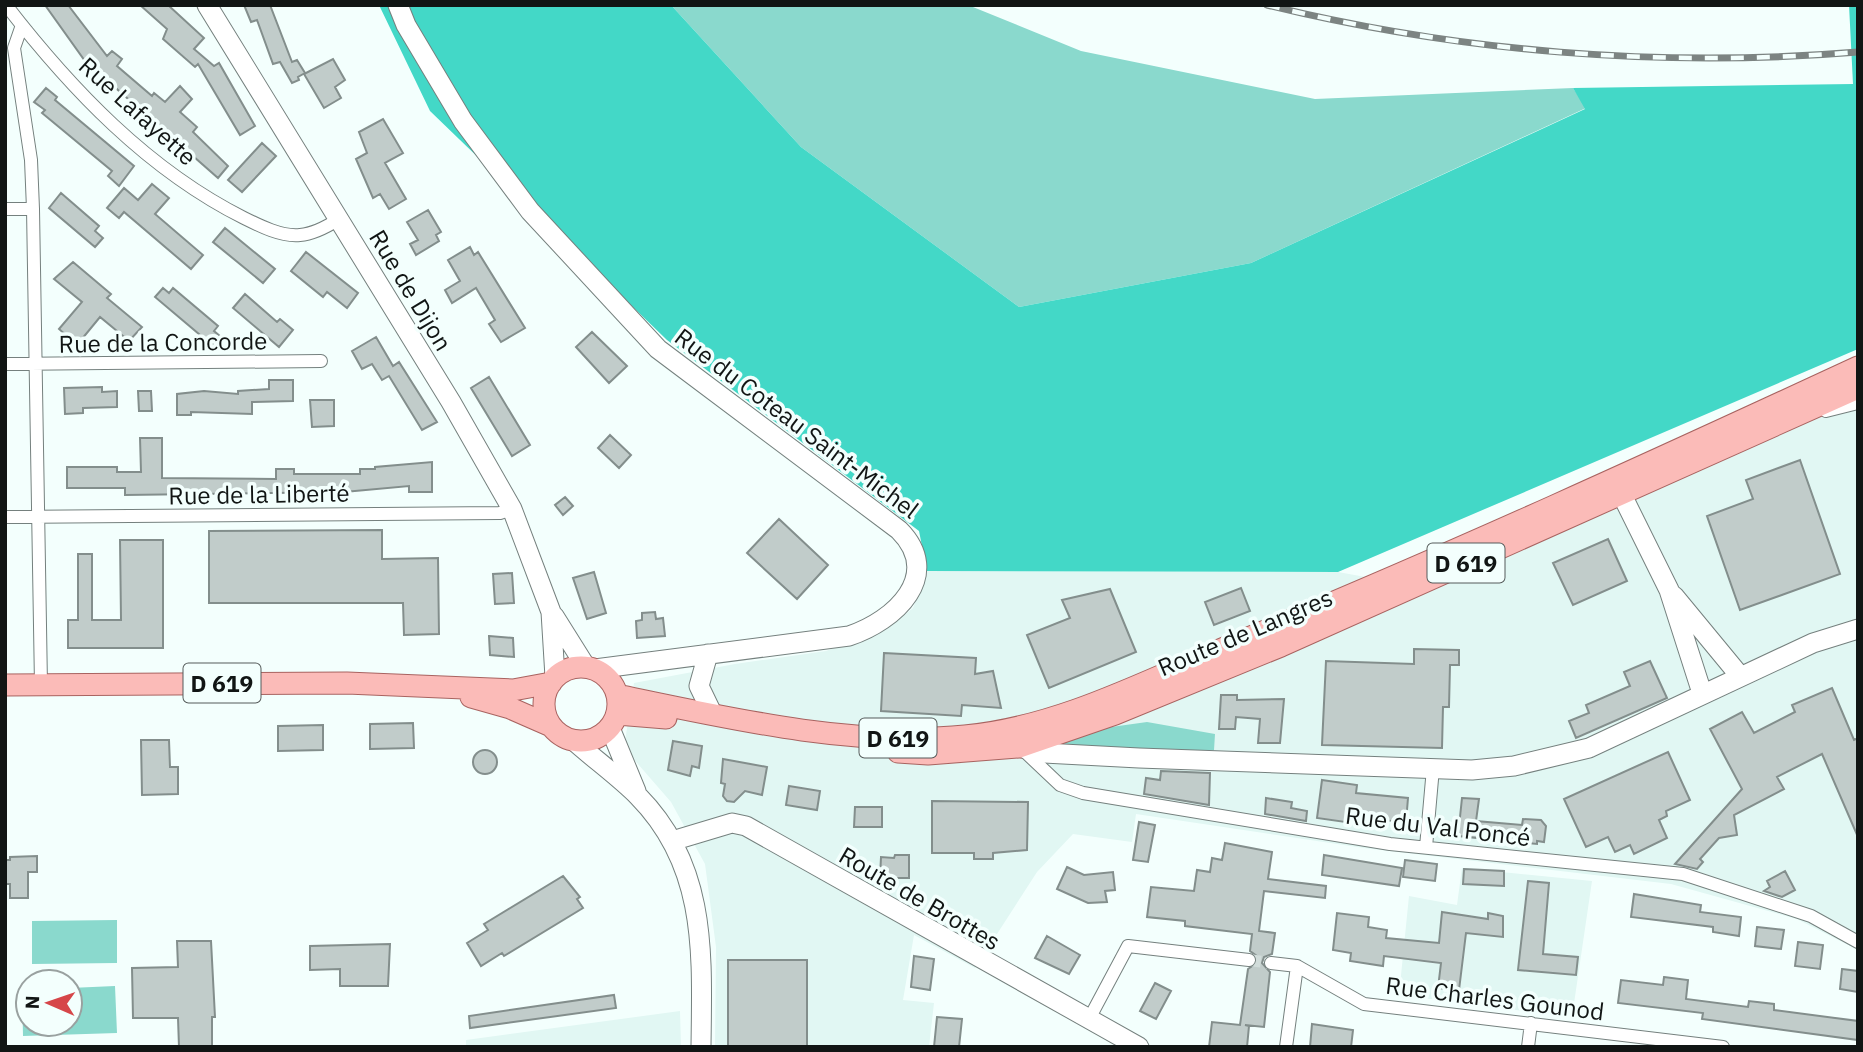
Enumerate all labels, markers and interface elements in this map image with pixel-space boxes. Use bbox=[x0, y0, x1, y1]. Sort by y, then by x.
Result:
street label: Rue Lafayette bbox=[72, 50, 204, 172]
street label: Rue de Dijon bbox=[362, 224, 460, 356]
street label: Rue du Coteau Saint-Michel bbox=[668, 321, 926, 525]
street label: Rue de la Concorde bbox=[58, 324, 268, 360]
street label: Rue de la Liberté bbox=[168, 476, 350, 512]
road number: D 619 bbox=[1428, 544, 1504, 582]
street label: Route de Langres bbox=[1153, 581, 1337, 683]
road number: D 619 bbox=[184, 664, 260, 702]
road number: D 619 bbox=[860, 718, 936, 758]
street label: Rue du Val Poncé bbox=[1344, 799, 1532, 853]
street label: Route de Brottes bbox=[834, 839, 1006, 957]
north arrow bbox=[14, 968, 84, 1038]
street label: Rue Charles Gounod bbox=[1384, 969, 1606, 1027]
text: N bbox=[20, 995, 44, 1010]

